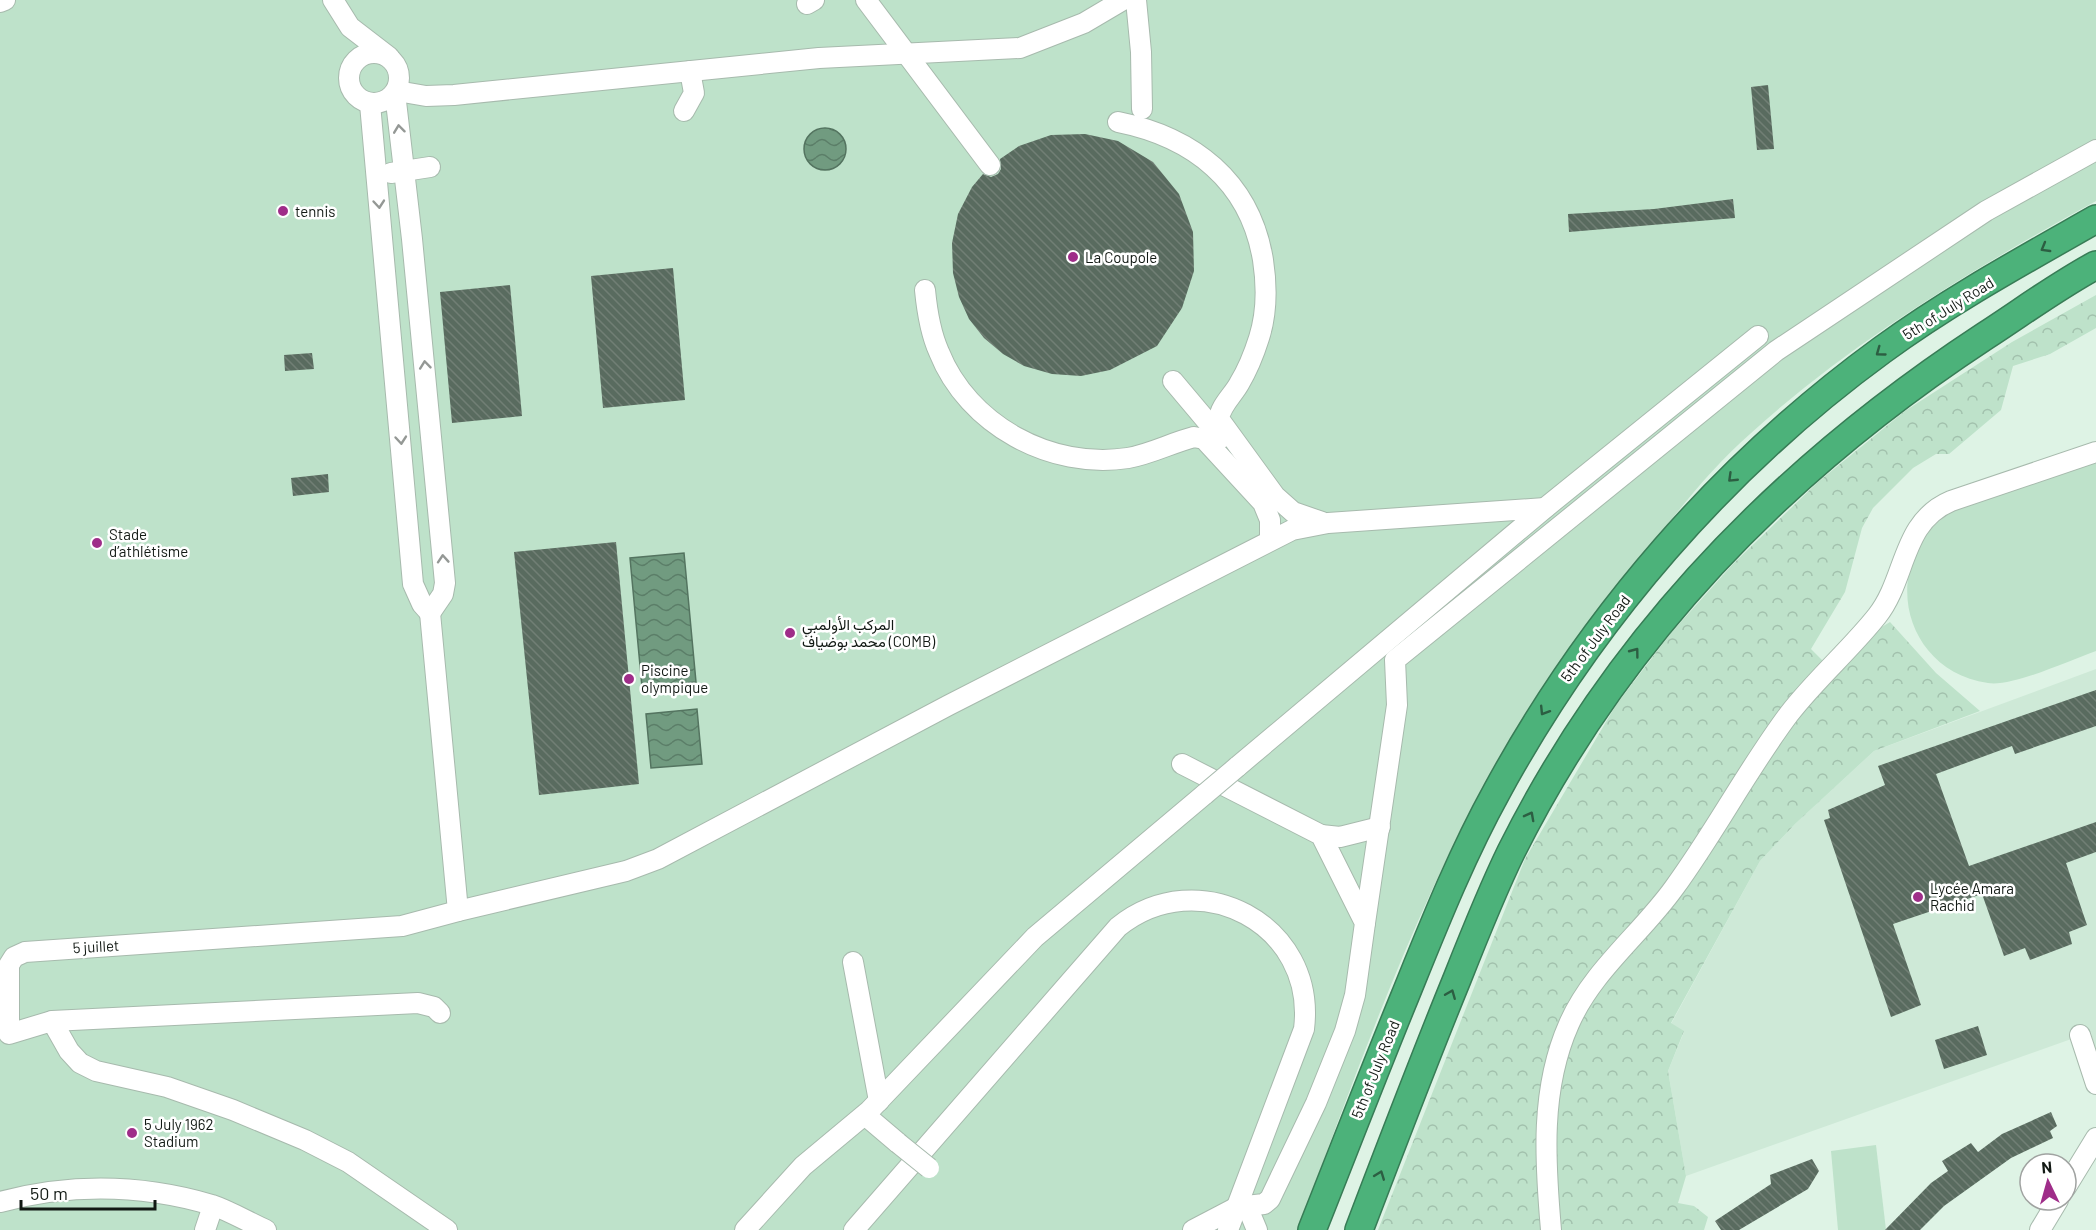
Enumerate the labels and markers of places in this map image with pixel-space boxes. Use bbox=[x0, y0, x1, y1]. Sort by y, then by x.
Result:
place label: tennis bbox=[295, 202, 335, 220]
marker: tennis bbox=[276, 204, 290, 218]
place label: La Coupole bbox=[1085, 248, 1157, 266]
marker: La Coupole bbox=[1066, 250, 1080, 264]
place label: Stade d’athlétisme bbox=[109, 525, 188, 560]
marker: Stade d’athlétisme bbox=[90, 536, 104, 550]
place label: المركب الأولمبي محمد بوضياف (COMB) bbox=[802, 615, 935, 651]
marker: المركب الأولمبي محمد بوضياف (COMB) bbox=[783, 626, 797, 640]
place label: Piscine olympique bbox=[641, 661, 708, 696]
marker: Piscine olympique bbox=[622, 672, 636, 686]
place label: Lycée Amara Rachid bbox=[1930, 879, 2014, 914]
marker: Lycée Amara Rachid bbox=[1911, 890, 1925, 904]
place label: 5 July 1962 Stadium bbox=[144, 1115, 214, 1150]
marker: 5 July 1962 Stadium bbox=[125, 1126, 139, 1140]

